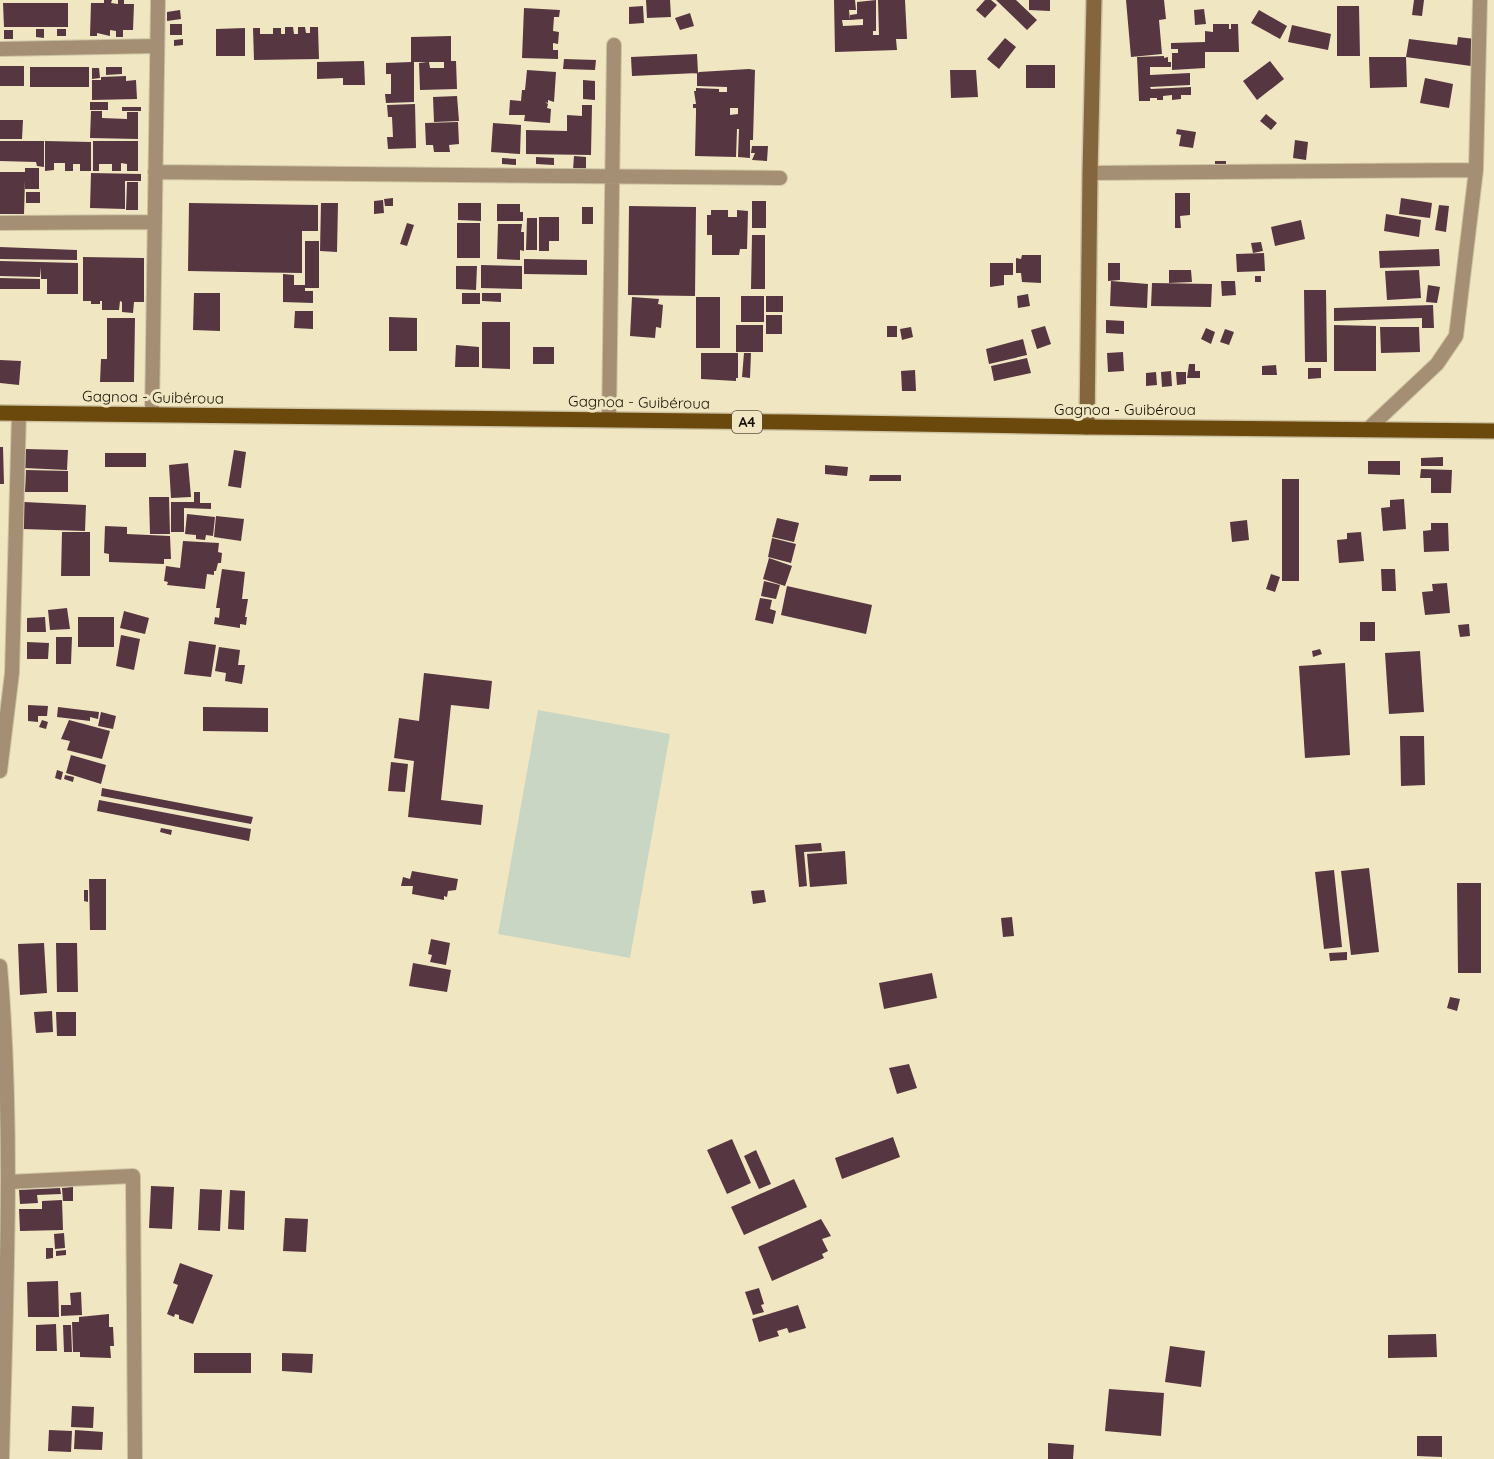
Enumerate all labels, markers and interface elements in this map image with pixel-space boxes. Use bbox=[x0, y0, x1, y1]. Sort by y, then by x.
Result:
street label: Gagnoa - Guibéroua bbox=[82, 386, 224, 408]
street label: Gagnoa - Guibéroua bbox=[568, 391, 710, 413]
street label: Gagnoa - Guibéroua bbox=[1054, 400, 1196, 419]
road number: A4 bbox=[732, 411, 762, 433]

